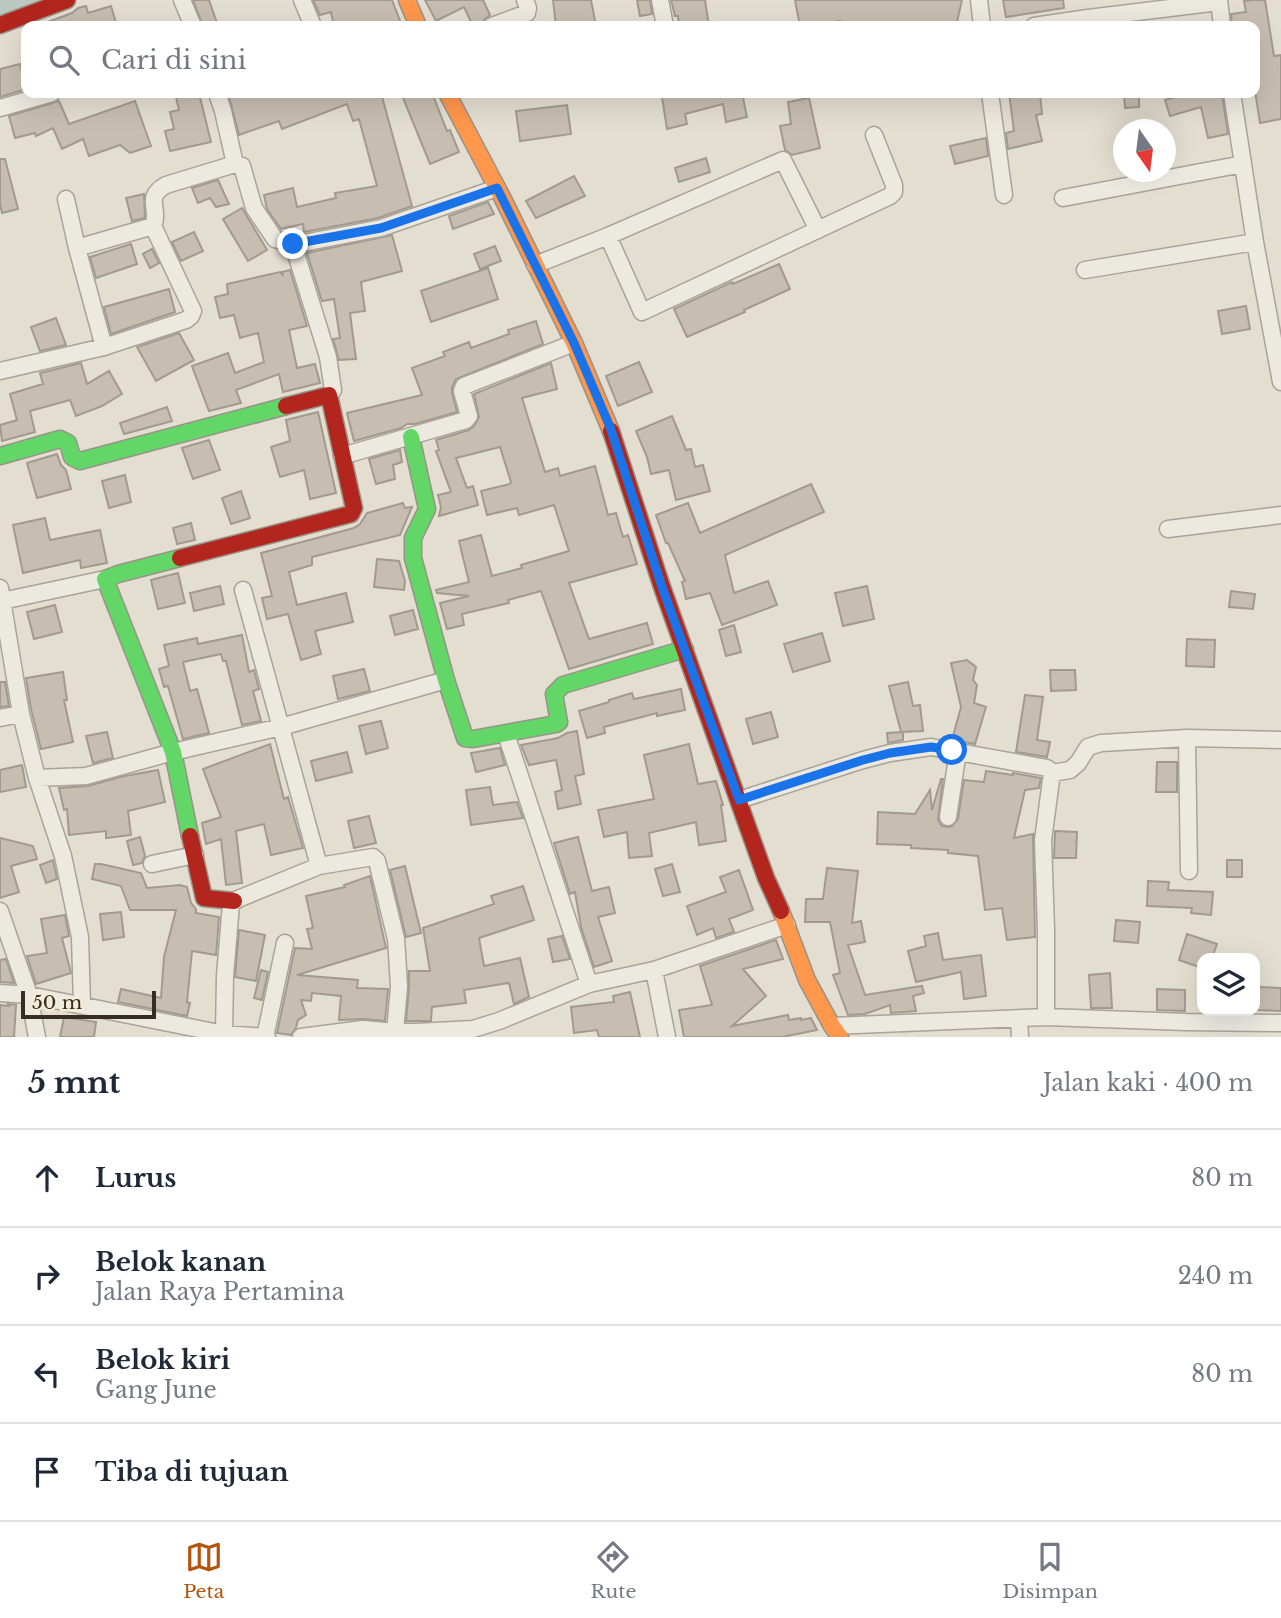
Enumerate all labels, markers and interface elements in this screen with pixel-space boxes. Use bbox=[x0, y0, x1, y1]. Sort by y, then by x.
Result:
search box bbox=[21, 21, 1260, 98]
icon: search bbox=[45, 41, 83, 79]
text: Cari di sini bbox=[101, 44, 246, 76]
north arrow bbox=[1113, 119, 1176, 182]
route end bbox=[277, 228, 308, 259]
route start bbox=[936, 734, 967, 765]
map controls bbox=[1197, 953, 1260, 1016]
button: layers bbox=[1197, 953, 1260, 1016]
scale bar bbox=[21, 988, 156, 1020]
text: 50 m bbox=[32, 991, 82, 1014]
text: 5 mnt bbox=[28, 1064, 120, 1101]
text: Jalan kaki · 400 m bbox=[1043, 1069, 1253, 1097]
icon: ahead bbox=[28, 1159, 66, 1197]
text: Lurus bbox=[95, 1162, 176, 1194]
text: 80 m bbox=[1191, 1164, 1253, 1192]
text: Belok kanan bbox=[95, 1246, 266, 1278]
icon: right bbox=[28, 1257, 66, 1295]
text: 240 m bbox=[1178, 1262, 1253, 1290]
text: Jalan Raya Pertamina bbox=[95, 1278, 344, 1306]
text: Belok kiri bbox=[95, 1344, 230, 1376]
icon: left bbox=[28, 1355, 66, 1393]
text: 80 m bbox=[1191, 1360, 1253, 1388]
text: Gang June bbox=[95, 1376, 217, 1404]
icon: arrive bbox=[28, 1453, 66, 1491]
text: Tiba di tujuan bbox=[95, 1456, 289, 1488]
tab: Peta bbox=[183, 1538, 224, 1603]
tab: Rute bbox=[591, 1538, 636, 1603]
tab: Disimpan bbox=[1003, 1538, 1098, 1603]

